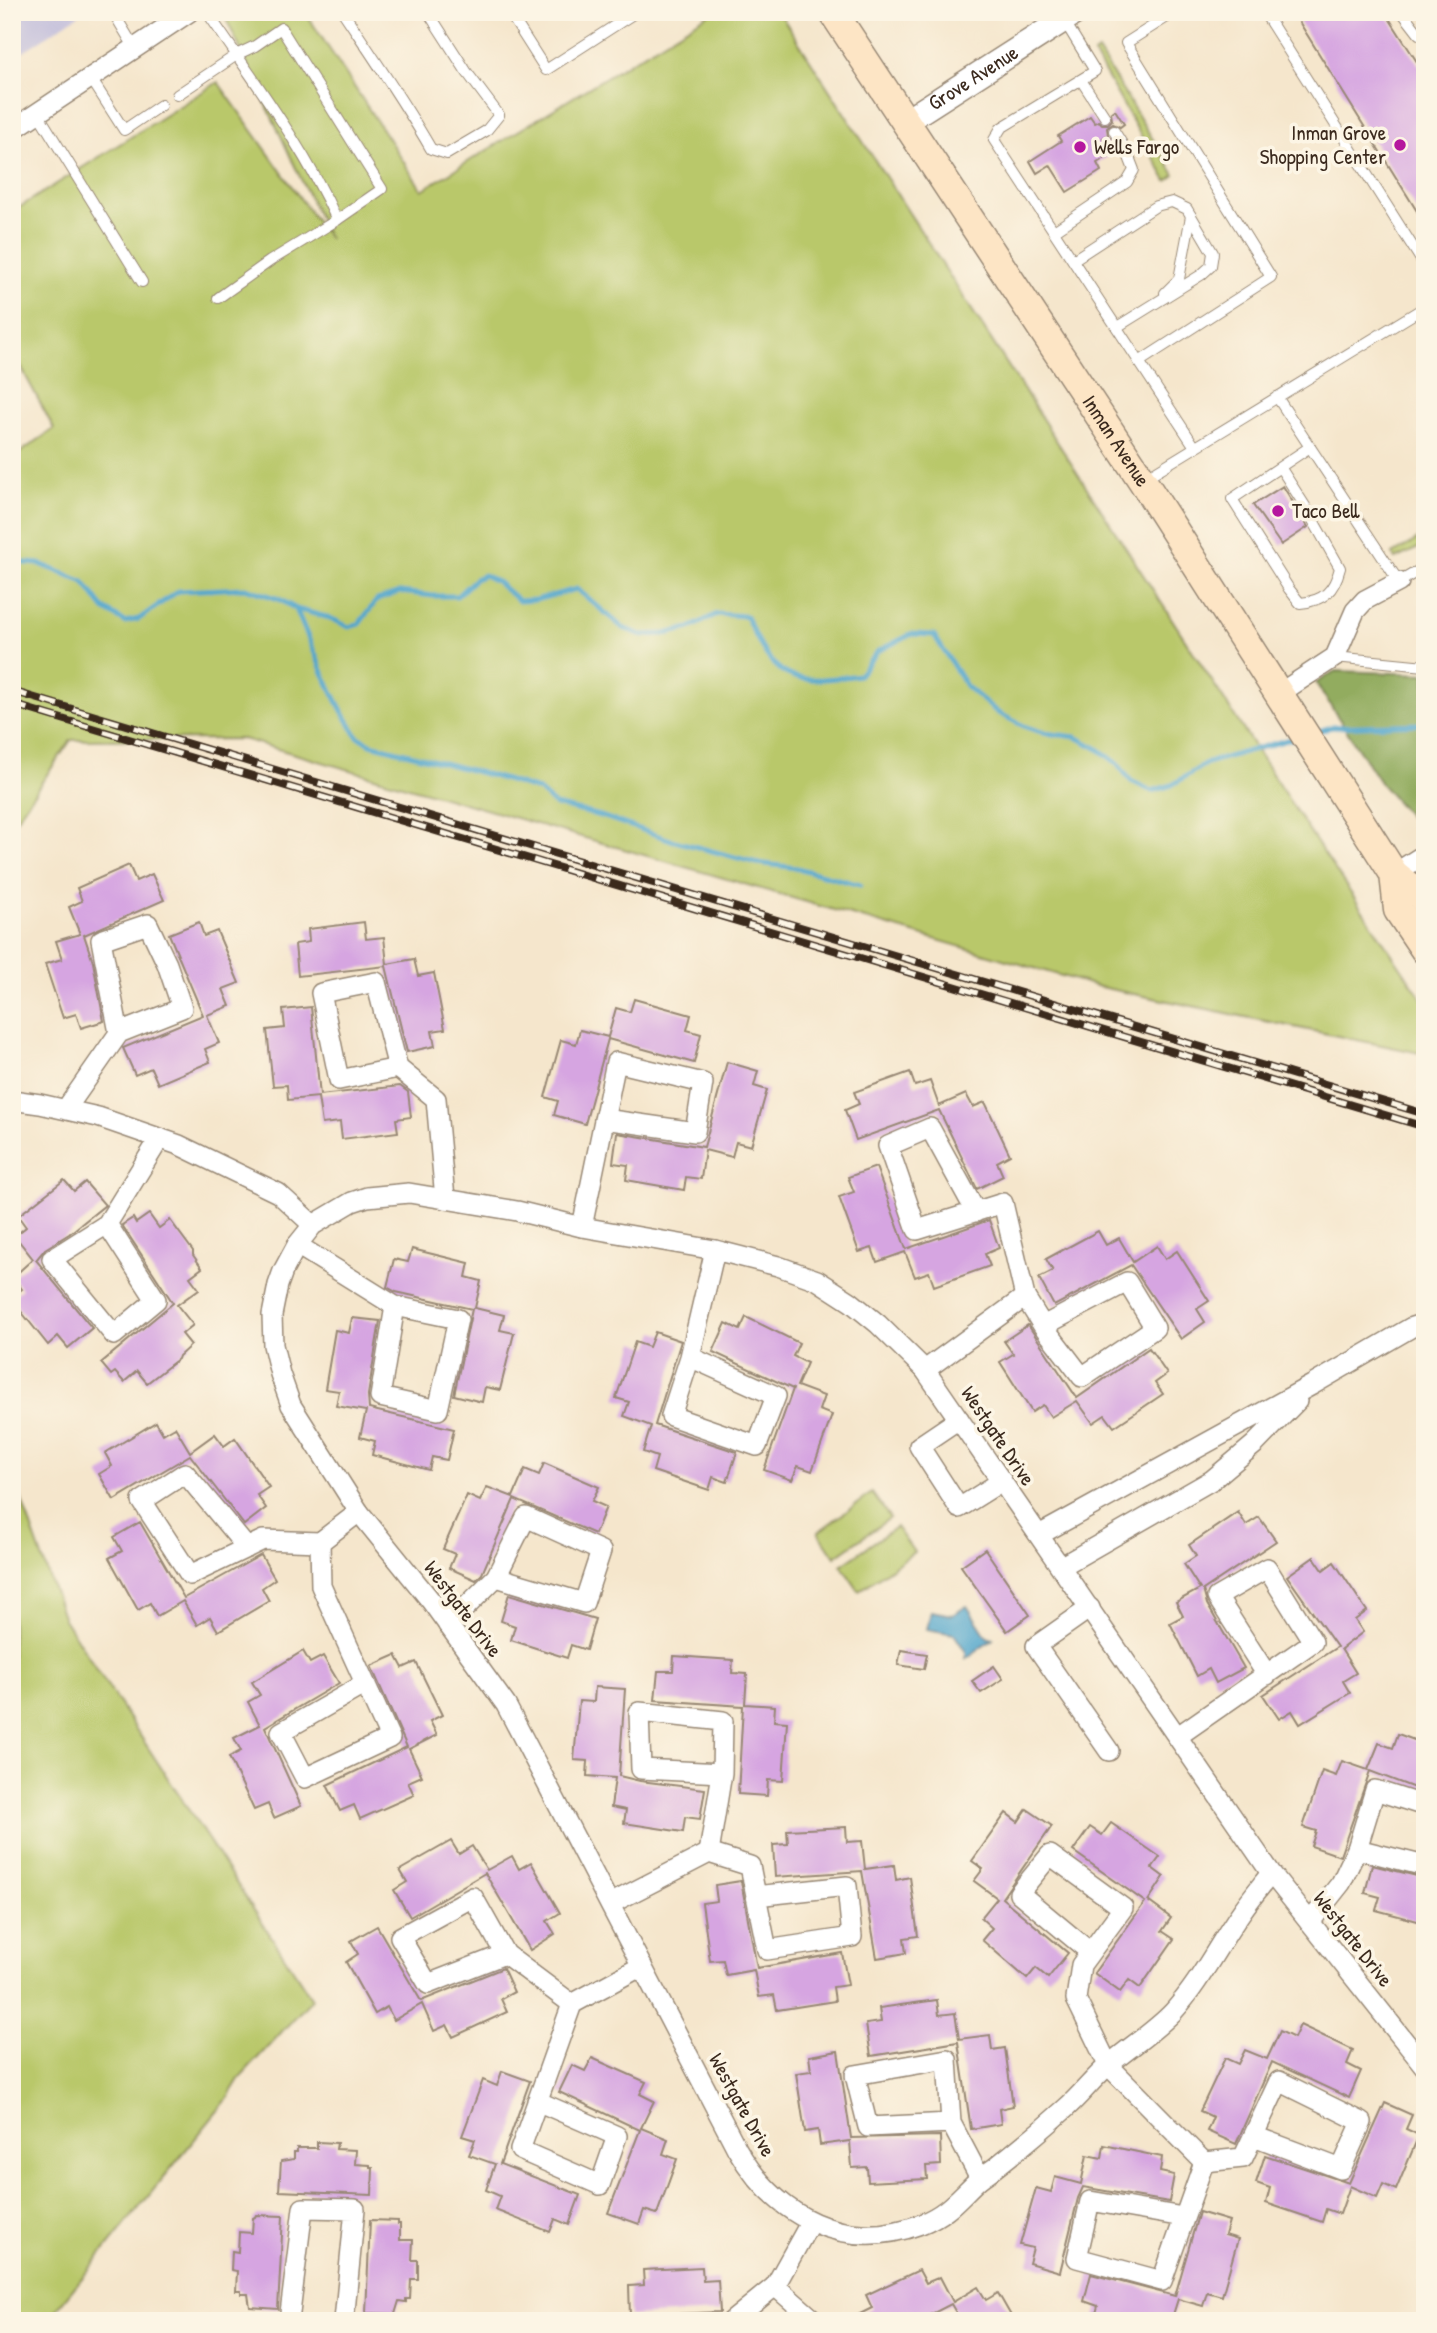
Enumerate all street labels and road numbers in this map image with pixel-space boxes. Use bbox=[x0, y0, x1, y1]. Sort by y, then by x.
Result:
street label: Grove Avenue bbox=[923, 38, 1024, 117]
street label: Inman Avenue bbox=[1076, 389, 1158, 492]
street label: Westgate Drive bbox=[954, 1380, 1042, 1491]
street label: Westgate Drive bbox=[417, 1554, 509, 1663]
street label: Westgate Drive bbox=[1307, 1885, 1400, 1993]
street label: Westgate Drive bbox=[702, 2048, 783, 2162]

